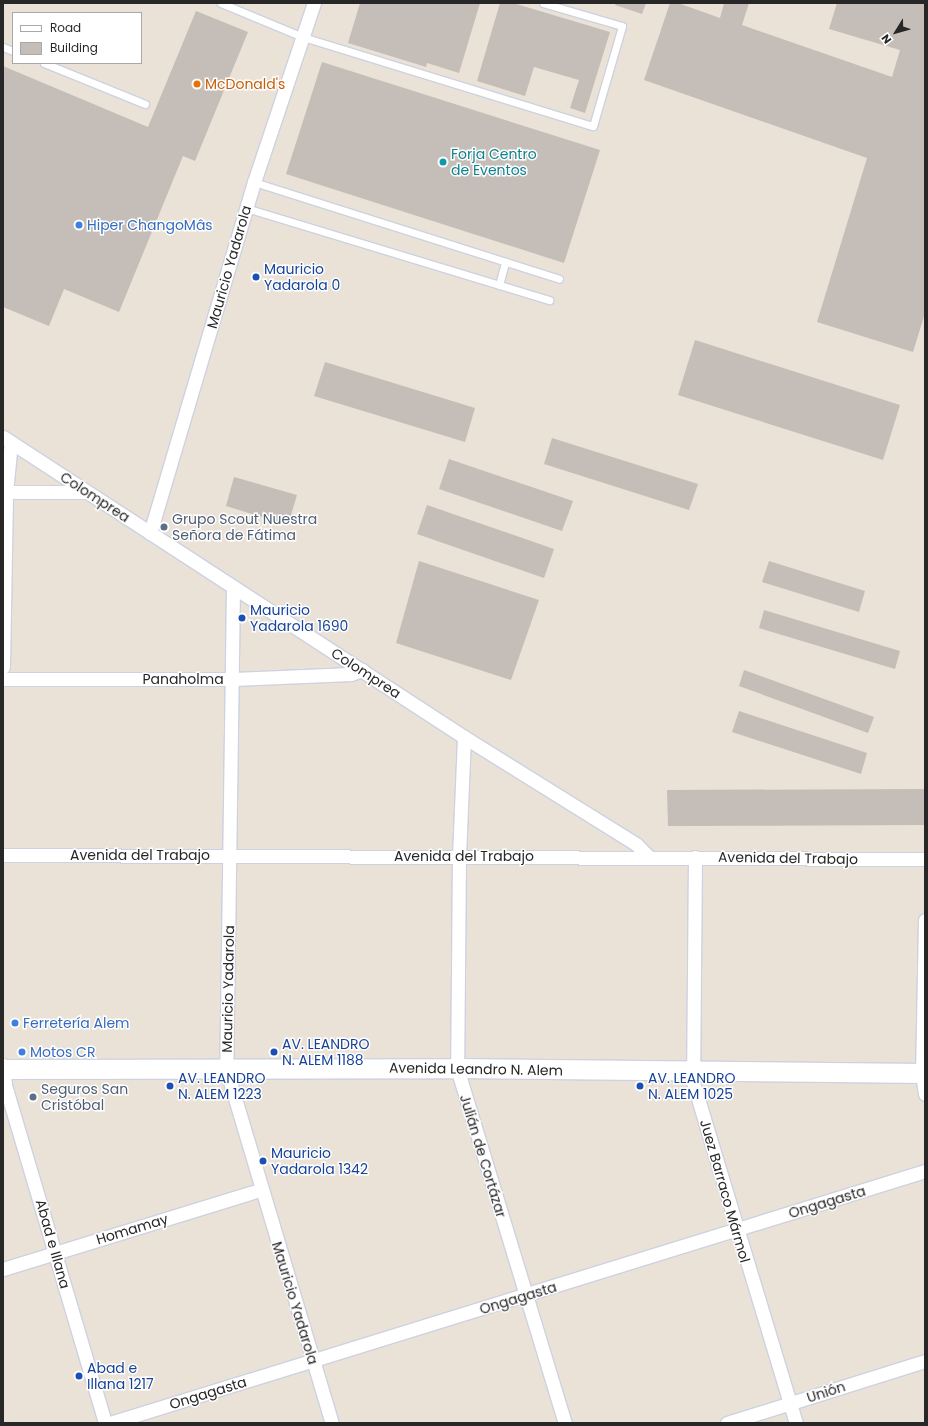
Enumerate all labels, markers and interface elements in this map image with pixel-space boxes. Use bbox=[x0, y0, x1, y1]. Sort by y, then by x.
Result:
legend bbox=[12, 12, 142, 64]
north arrow bbox=[876, 12, 916, 52]
text: Road bbox=[50, 19, 81, 36]
text: N bbox=[878, 31, 895, 47]
text: Building bbox=[50, 39, 98, 56]
place label: McDonald's bbox=[205, 76, 285, 92]
marker: McDonald's bbox=[192, 79, 202, 89]
place label: Forja Centro de Eventos bbox=[451, 146, 537, 178]
marker: Forja Centro de Eventos bbox=[438, 157, 448, 167]
street label: Mauricio Yadarola bbox=[203, 203, 255, 331]
place label: Hiper ChangoMâs bbox=[87, 217, 213, 233]
marker: Hiper ChangoMâs bbox=[74, 220, 84, 230]
place label: Mauricio Yadarola 0 bbox=[264, 261, 340, 294]
marker: Mauricio Yadarola 0 bbox=[251, 272, 261, 282]
street label: Colomprea bbox=[57, 468, 133, 526]
place label: Grupo Scout Nuestra Señora de Fátima bbox=[172, 511, 317, 544]
marker: Grupo Scout Nuestra Señora de Fátima bbox=[159, 522, 169, 532]
place label: Mauricio Yadarola 1690 bbox=[250, 602, 348, 634]
marker: Mauricio Yadarola 1690 bbox=[237, 613, 247, 623]
street label: Colomprea bbox=[328, 644, 404, 702]
street label: Panaholma bbox=[142, 671, 224, 687]
street label: Avenida del Trabajo bbox=[70, 847, 210, 863]
street label: Avenida del Trabajo bbox=[394, 848, 534, 864]
street label: Avenida del Trabajo bbox=[718, 848, 858, 868]
street label: Mauricio Yadarola bbox=[218, 925, 238, 1053]
place label: Ferretería Alem bbox=[23, 1015, 129, 1031]
marker: Ferretería Alem bbox=[10, 1018, 20, 1028]
place label: AV. LEANDRO N. ALEM 1188 bbox=[282, 1036, 369, 1068]
place label: Motos CR bbox=[30, 1044, 95, 1060]
marker: Motos CR bbox=[17, 1047, 27, 1057]
marker: AV. LEANDRO N. ALEM 1188 bbox=[269, 1047, 279, 1057]
street label: Avenida Leandro N. Alem bbox=[389, 1059, 563, 1079]
place label: AV. LEANDRO N. ALEM 1223 bbox=[178, 1070, 265, 1102]
place label: AV. LEANDRO N. ALEM 1025 bbox=[648, 1070, 735, 1102]
place label: Seguros San Cristóbal bbox=[41, 1081, 128, 1114]
marker: AV. LEANDRO N. ALEM 1223 bbox=[165, 1081, 175, 1091]
marker: AV. LEANDRO N. ALEM 1025 bbox=[635, 1081, 645, 1091]
marker: Seguros San Cristóbal bbox=[28, 1092, 38, 1102]
street label: Julián de Cortázar bbox=[456, 1092, 510, 1220]
street label: Juez Barraco Mármol bbox=[697, 1118, 753, 1264]
place label: Mauricio Yadarola 1342 bbox=[271, 1145, 368, 1178]
marker: Mauricio Yadarola 1342 bbox=[258, 1156, 268, 1166]
street label: Ongagasta bbox=[786, 1182, 868, 1222]
street label: Abad e Illana bbox=[32, 1197, 74, 1291]
street label: Homamay bbox=[94, 1210, 170, 1248]
street label: Mauricio Yadarola bbox=[268, 1240, 322, 1366]
street label: Ongagasta bbox=[477, 1278, 559, 1318]
place label: Abad e Illana 1217 bbox=[87, 1360, 154, 1392]
marker: Abad e Illana 1217 bbox=[74, 1371, 84, 1381]
street label: Ongagasta bbox=[167, 1373, 249, 1413]
street label: Unión bbox=[804, 1378, 848, 1406]

